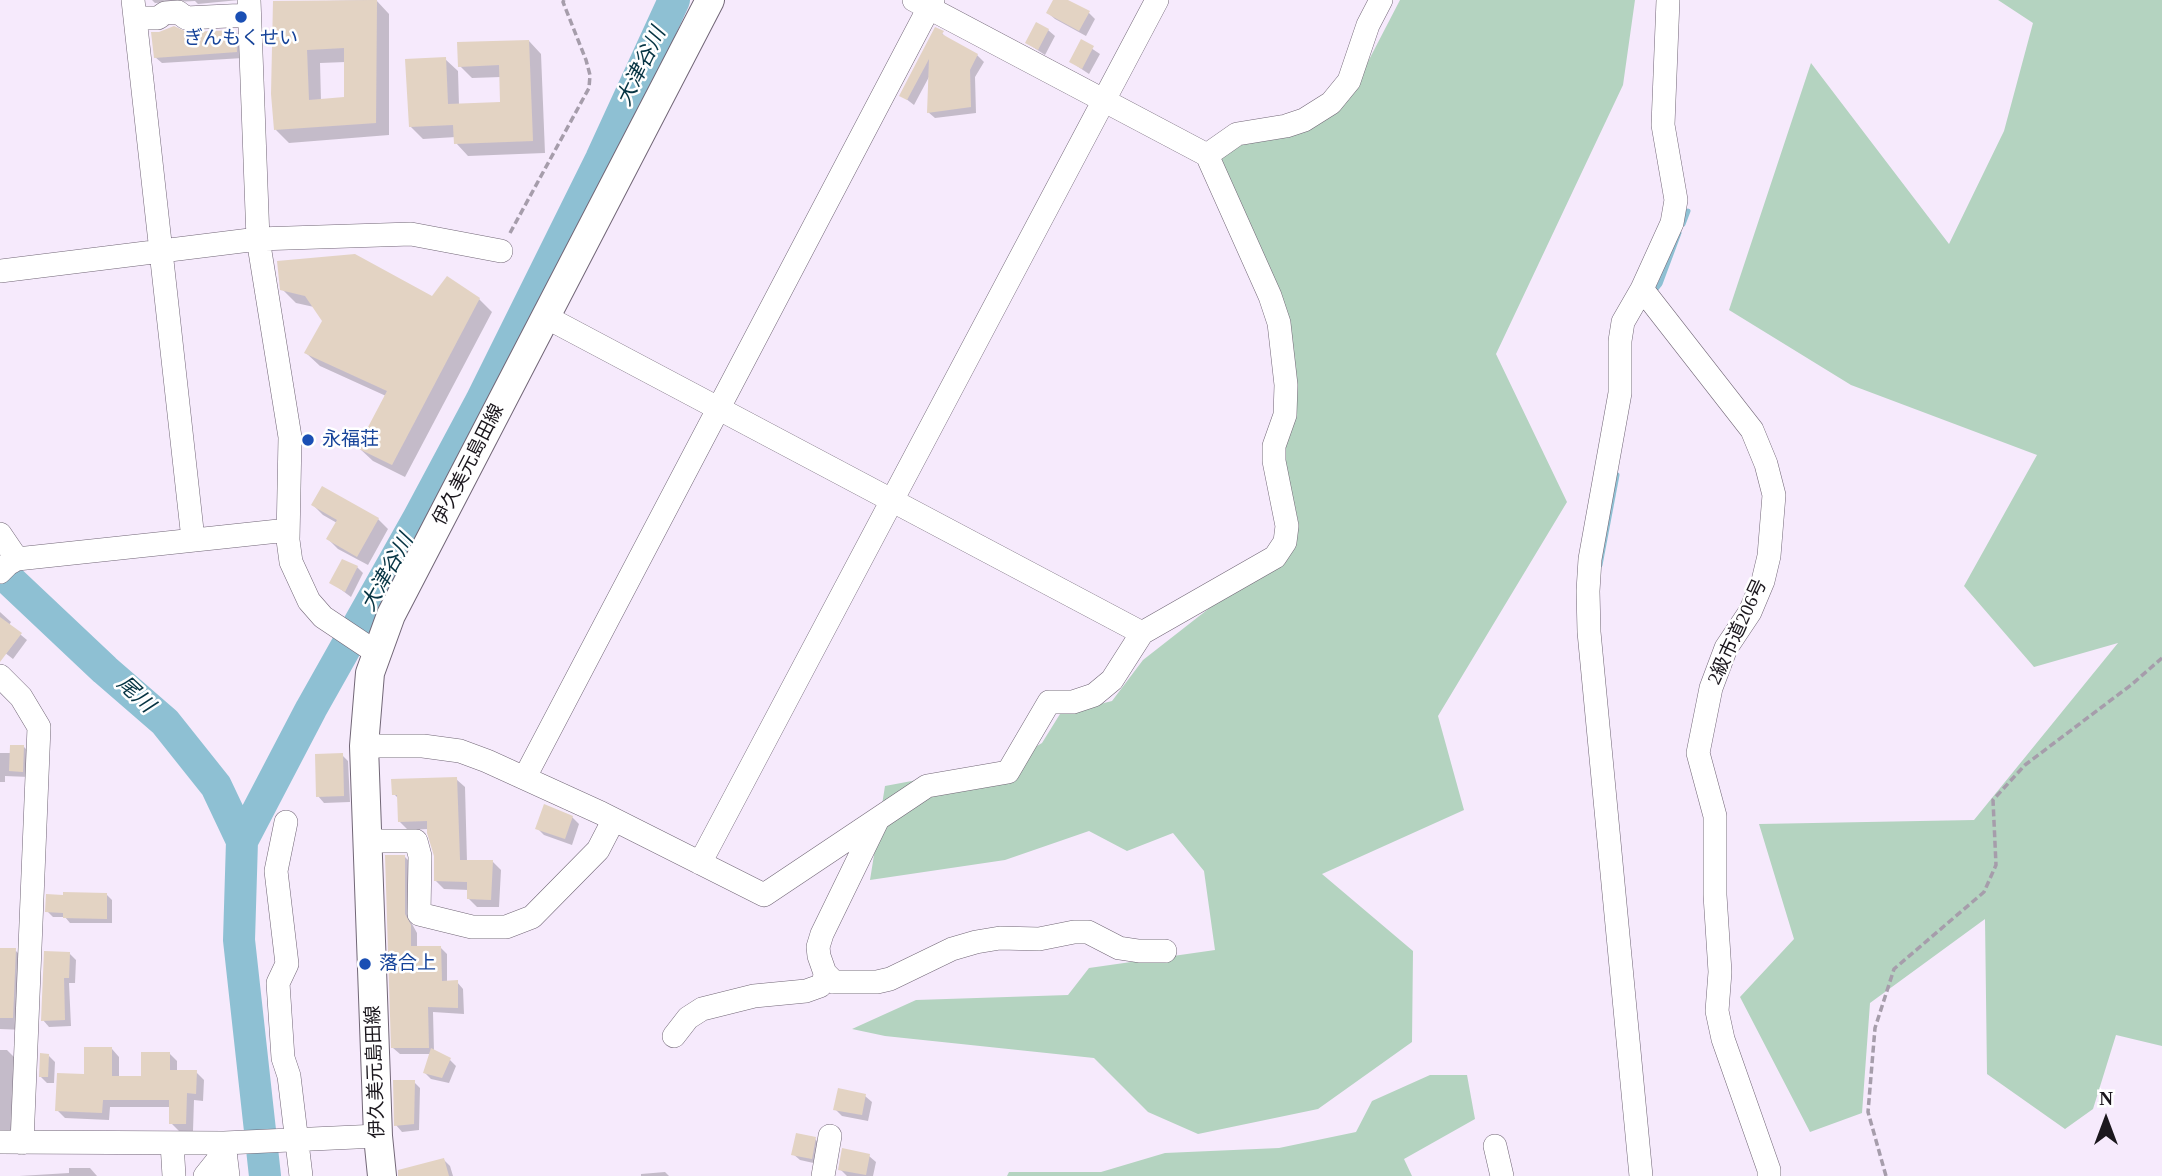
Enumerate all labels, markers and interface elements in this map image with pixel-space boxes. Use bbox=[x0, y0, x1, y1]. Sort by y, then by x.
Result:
marker: ぎんもくせい bbox=[233, 9, 249, 25]
water label: 大津谷川 bbox=[612, 24, 672, 110]
place label: ぎんもくせい bbox=[184, 28, 298, 50]
street label: 伊久美元島田線 bbox=[429, 401, 509, 529]
place label: 永福荘 bbox=[322, 429, 379, 451]
marker: 永福荘 bbox=[300, 432, 316, 448]
water label: 大津谷川 bbox=[357, 530, 419, 616]
street label: 2級市道206号 bbox=[1704, 576, 1772, 688]
water label: 尾川 bbox=[111, 671, 159, 719]
place label: 落合上 bbox=[379, 953, 436, 975]
marker: 落合上 bbox=[357, 956, 373, 972]
street label: 伊久美元島田線 bbox=[362, 1005, 390, 1139]
north arrow bbox=[2071, 1085, 2141, 1155]
text: N bbox=[2099, 1088, 2113, 1109]

